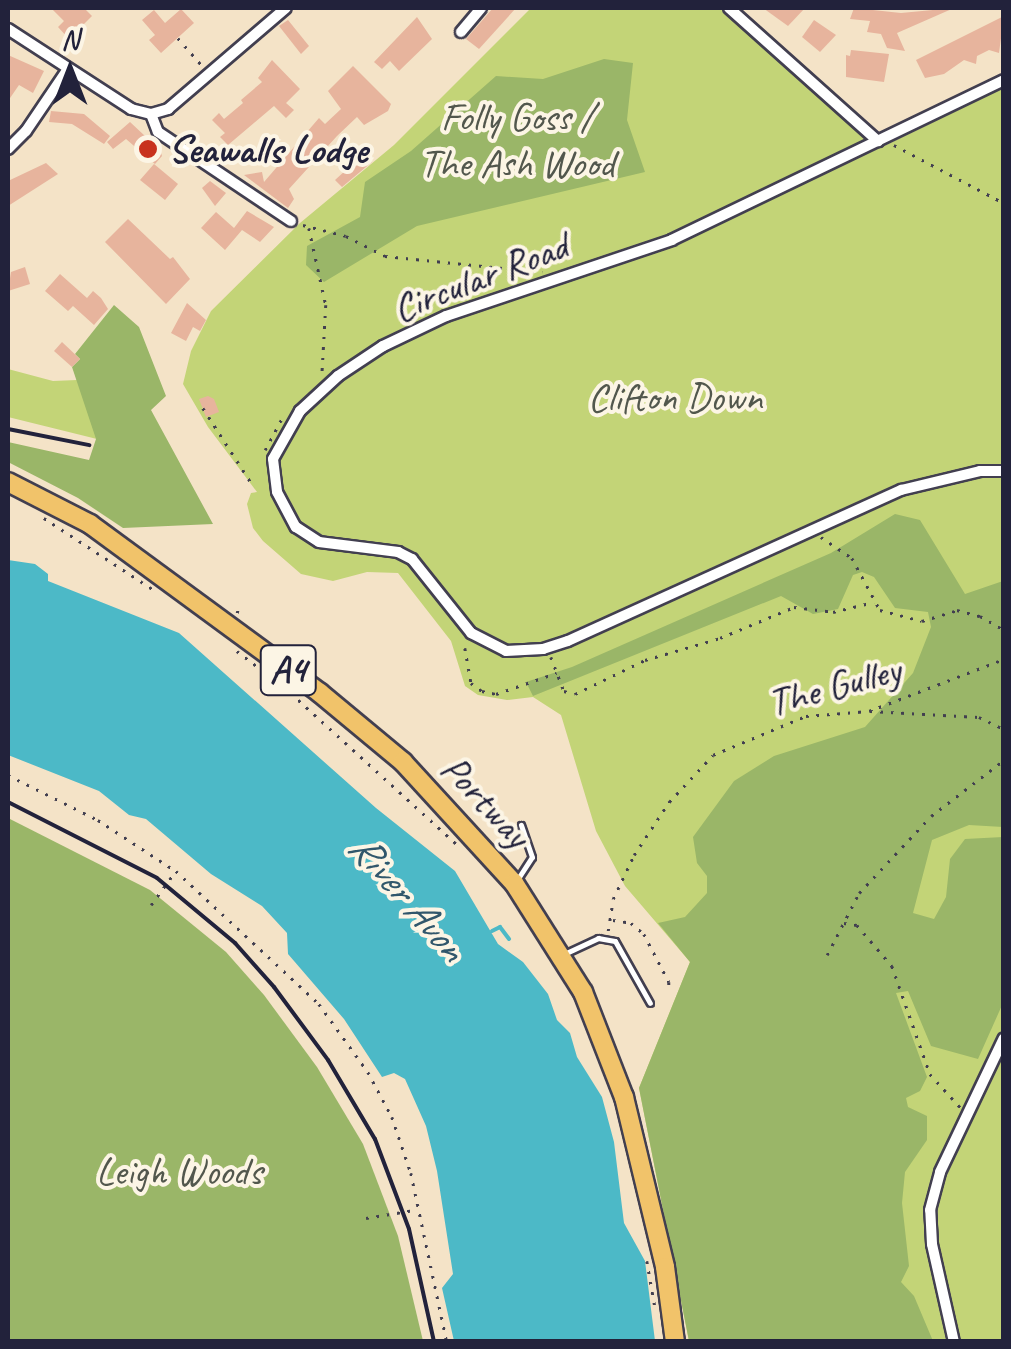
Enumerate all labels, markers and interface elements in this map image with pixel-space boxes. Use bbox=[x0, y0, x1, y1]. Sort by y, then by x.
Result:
north arrow bbox=[20, 20, 120, 120]
text: N bbox=[61, 22, 79, 57]
park label: Folly Goss / The Ash Wood bbox=[420, 93, 614, 187]
place label: Seawalls Lodge bbox=[168, 125, 368, 173]
marker: Seawalls Lodge bbox=[137, 138, 159, 160]
street label: Circular Road bbox=[386, 222, 574, 332]
park label: Clifton Down bbox=[588, 373, 762, 421]
road number: A4 bbox=[258, 637, 318, 703]
street label: The Gulley bbox=[762, 645, 906, 727]
street label: Portway bbox=[431, 745, 541, 857]
water label: River Avon bbox=[338, 823, 476, 971]
park label: Leigh Woods bbox=[96, 1147, 262, 1195]

